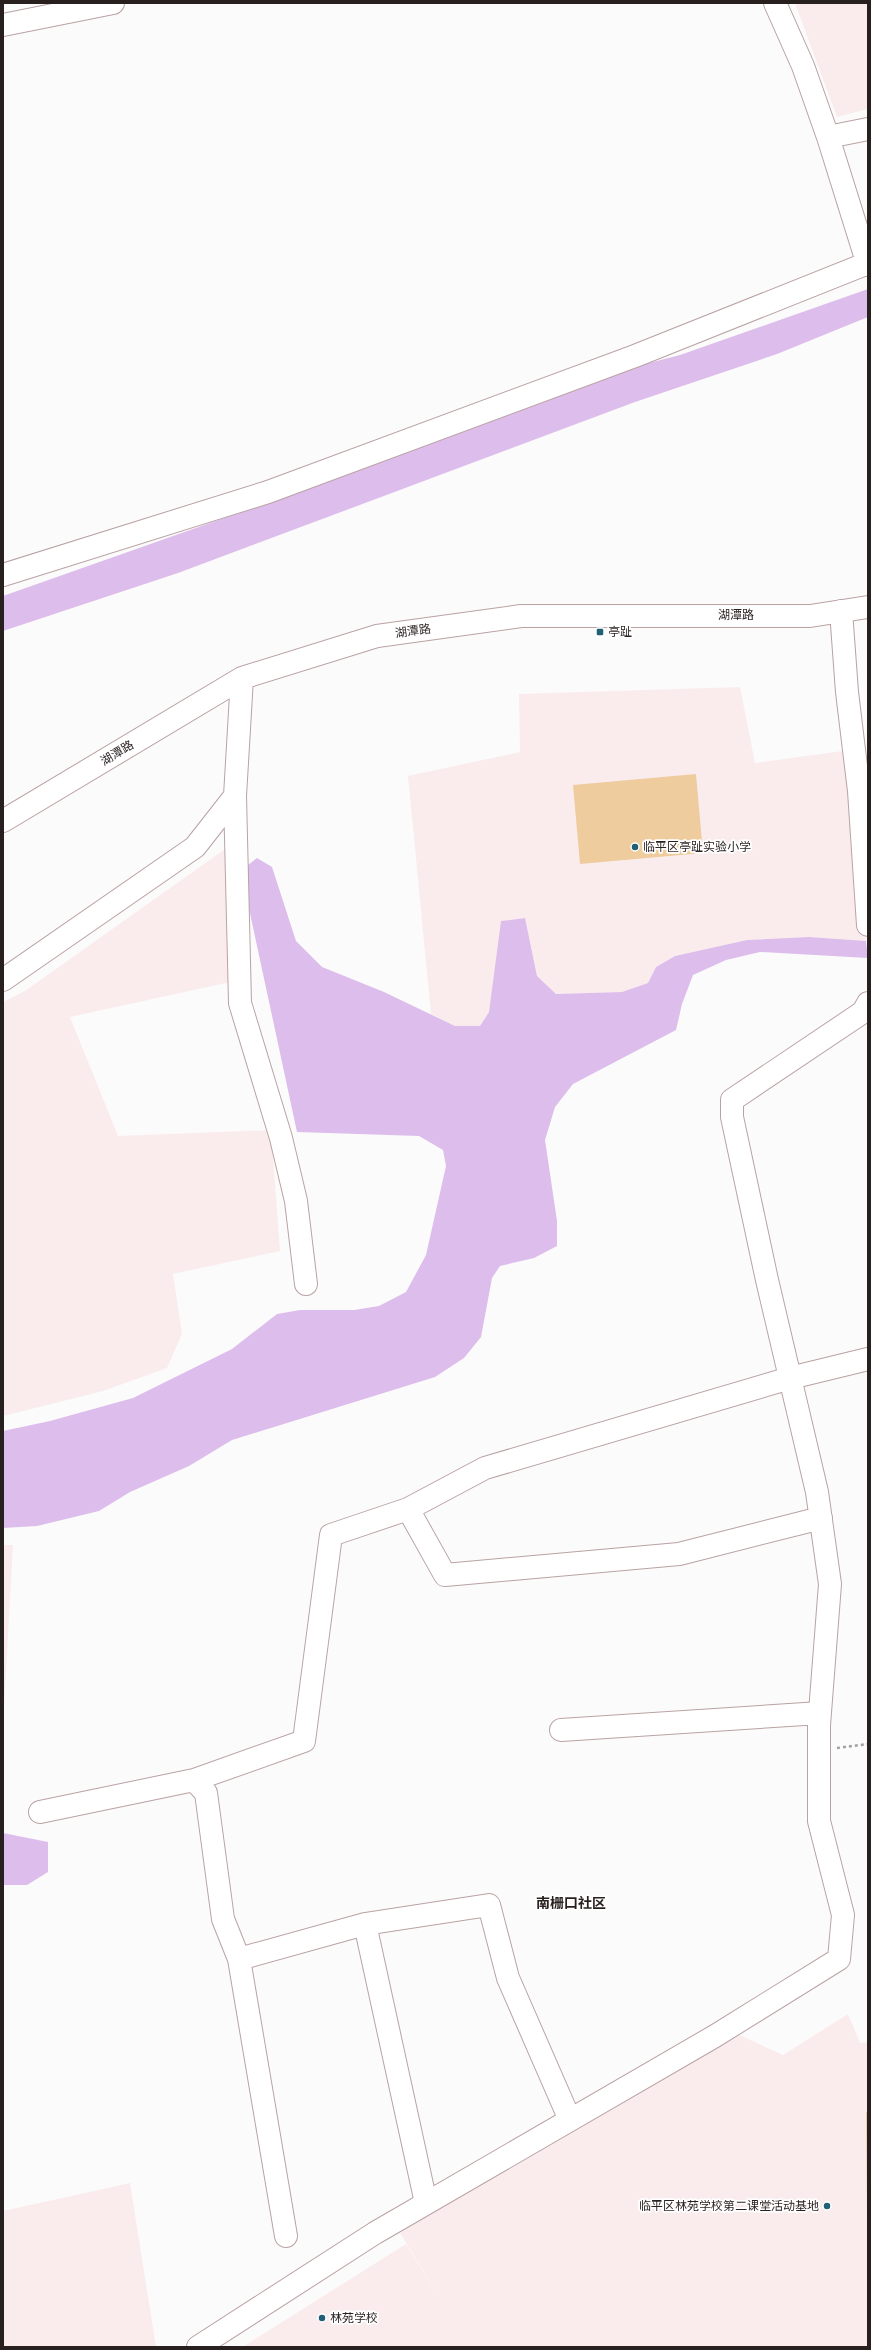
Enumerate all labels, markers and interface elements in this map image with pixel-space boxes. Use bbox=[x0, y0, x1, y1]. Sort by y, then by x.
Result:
street label: 湖潭路 bbox=[718, 605, 754, 624]
street label: 湖潭路 bbox=[394, 619, 432, 642]
place label: 亭趾 bbox=[608, 622, 632, 641]
marker: 亭趾 bbox=[595, 627, 605, 637]
street label: 湖潭路 bbox=[96, 735, 137, 770]
place label: 临平区亭趾实验小学 bbox=[643, 837, 751, 856]
marker: 临平区亭趾实验小学 bbox=[630, 842, 640, 852]
district label: 南栅口社区 bbox=[536, 1892, 606, 1913]
place label: 临平区林苑学校第二课堂活动基地 bbox=[639, 2196, 819, 2215]
marker: 临平区林苑学校第二课堂活动基地 bbox=[822, 2201, 832, 2211]
place label: 林苑学校 bbox=[330, 2308, 378, 2327]
marker: 林苑学校 bbox=[317, 2313, 327, 2323]

